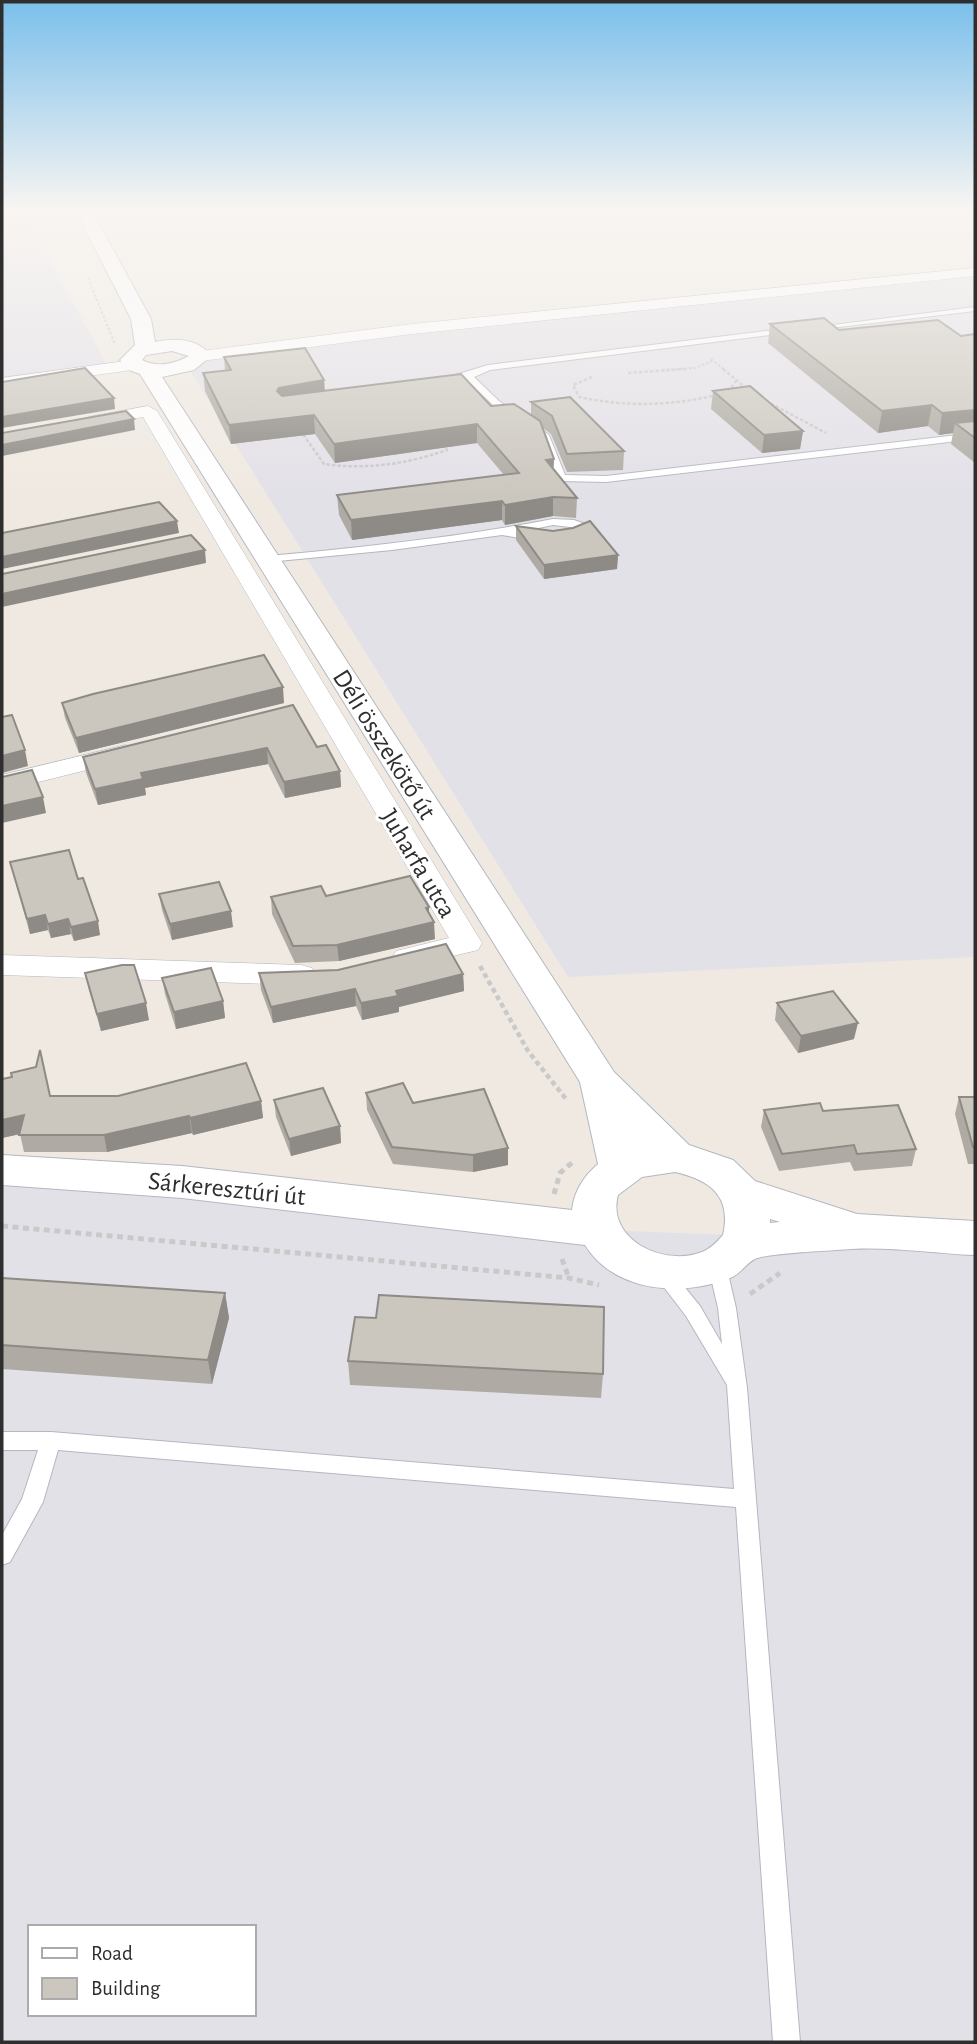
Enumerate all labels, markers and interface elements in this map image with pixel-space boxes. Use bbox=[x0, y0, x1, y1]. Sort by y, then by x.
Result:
street label: Déli összekötő út bbox=[328, 665, 440, 824]
street label: Juharfa utca bbox=[376, 805, 461, 922]
street label: Sárkeresztúri út bbox=[147, 1168, 307, 1210]
legend bbox=[28, 1925, 256, 2016]
text: Road bbox=[91, 1943, 133, 1964]
text: Building bbox=[91, 1978, 161, 1999]

